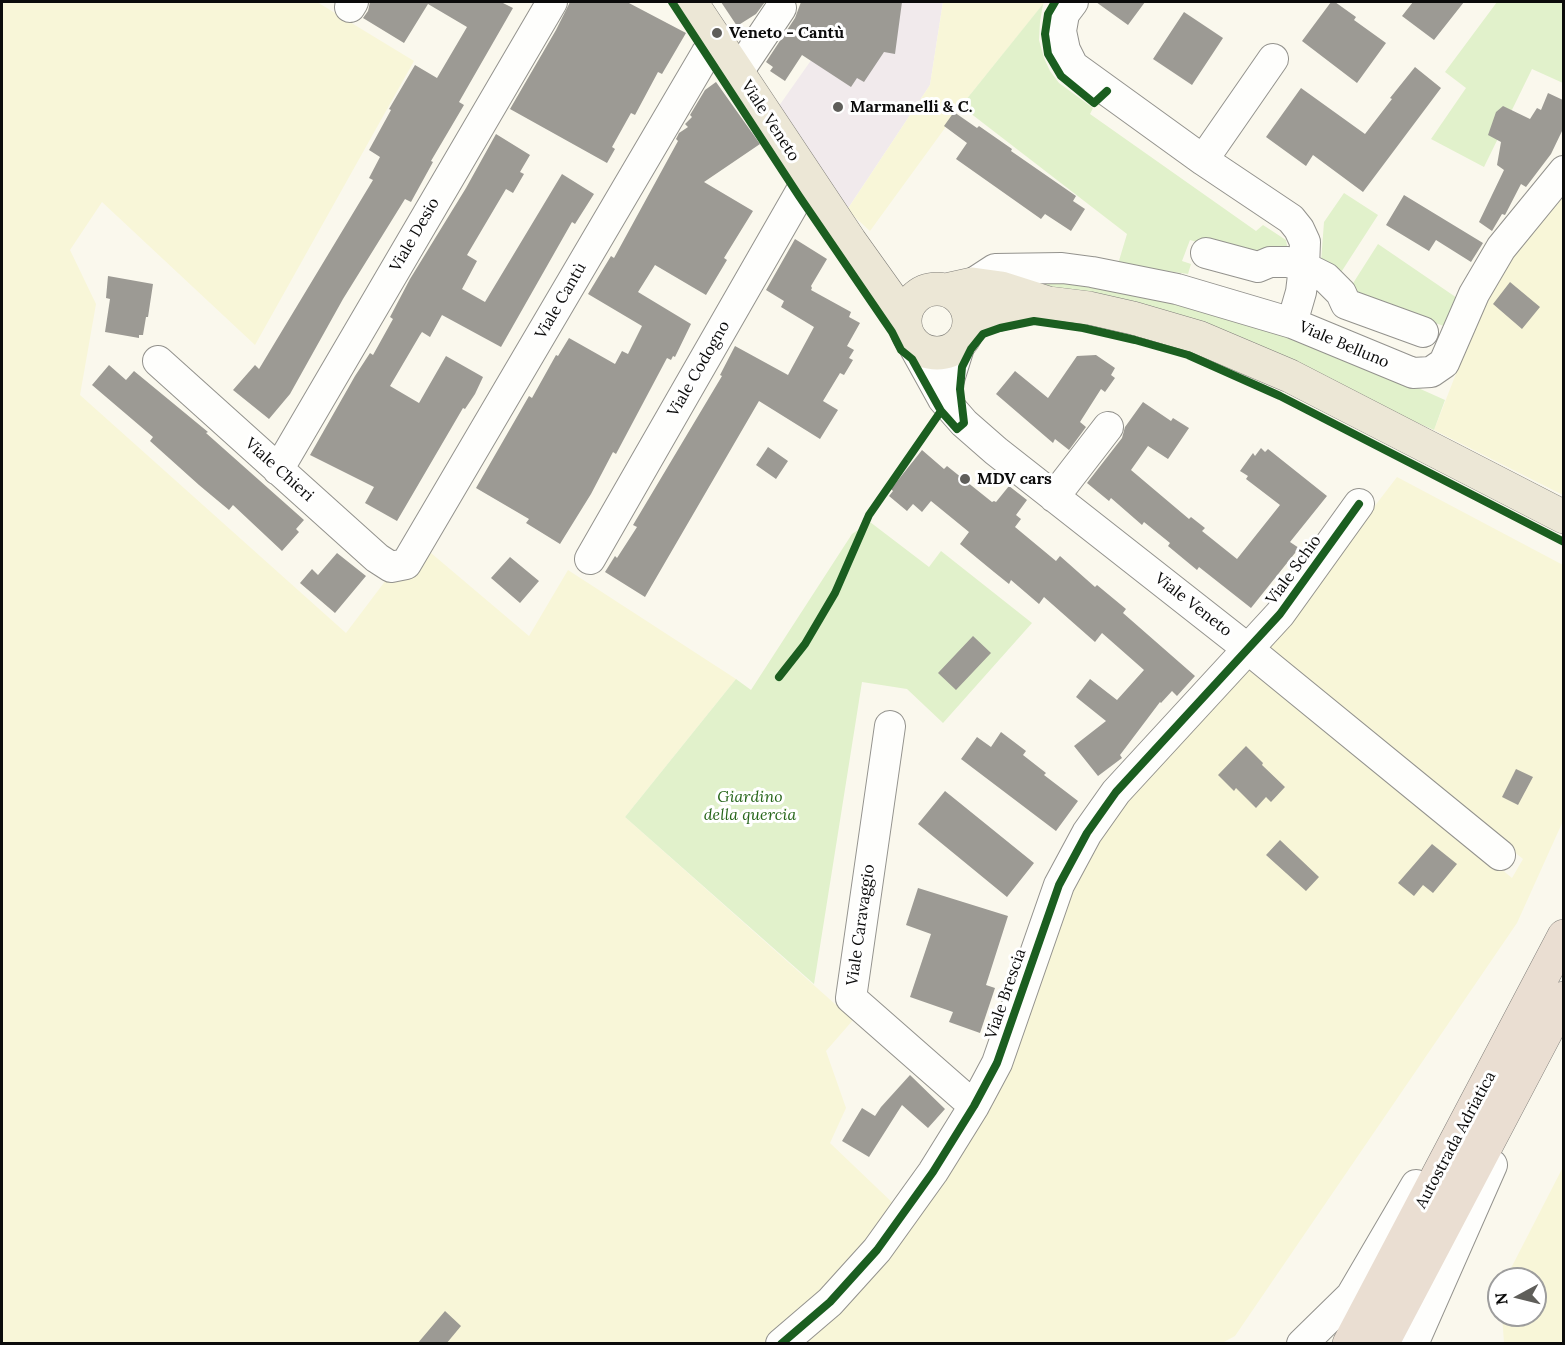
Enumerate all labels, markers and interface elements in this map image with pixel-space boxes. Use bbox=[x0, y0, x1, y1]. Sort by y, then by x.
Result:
place label: Veneto - Cantù bbox=[729, 23, 844, 43]
marker: Veneto - Cantù bbox=[710, 26, 724, 40]
street label: Viale Veneto bbox=[737, 77, 803, 165]
place label: Marmanelli & C. bbox=[850, 97, 972, 117]
marker: Marmanelli & C. bbox=[831, 100, 845, 114]
street label: Viale Desio bbox=[386, 195, 444, 275]
street label: Viale Cantù bbox=[531, 259, 591, 343]
street label: Viale Belluno bbox=[1296, 317, 1392, 373]
street label: Viale Codogno bbox=[664, 318, 734, 420]
street label: Viale Chieri bbox=[241, 434, 317, 506]
place label: MDV cars bbox=[977, 469, 1052, 489]
marker: MDV cars bbox=[958, 472, 972, 486]
street label: Viale Schio bbox=[1262, 532, 1326, 608]
street label: Viale Veneto bbox=[1151, 569, 1235, 641]
park label: Giardino della quercia bbox=[704, 787, 796, 825]
street label: Viale Caravaggio bbox=[843, 863, 879, 987]
street label: Viale Brescia bbox=[982, 946, 1030, 1042]
street label: Autostrada Adriatica bbox=[1412, 1068, 1500, 1212]
north arrow bbox=[1487, 1267, 1547, 1327]
text: N bbox=[1490, 1292, 1512, 1306]

